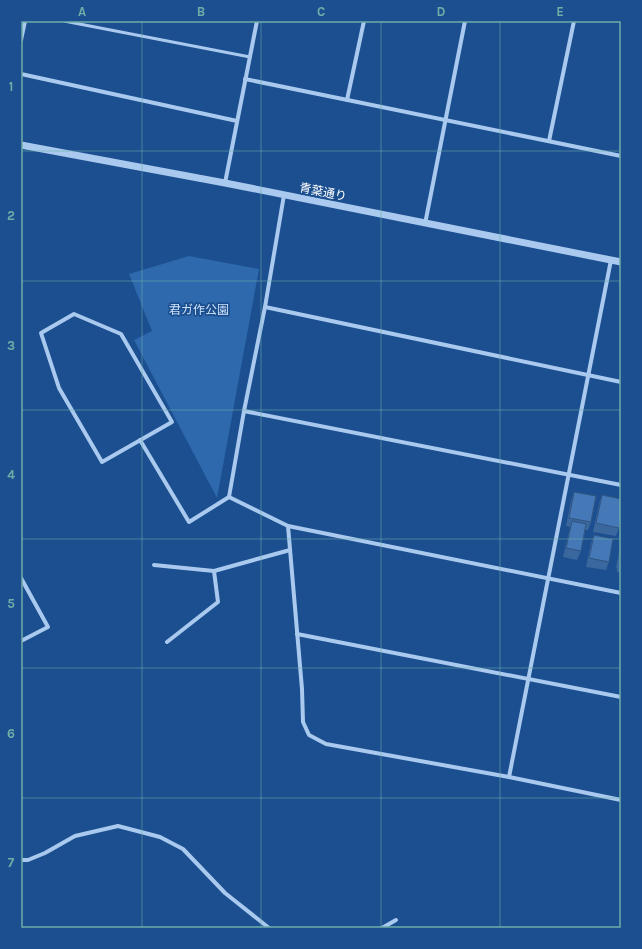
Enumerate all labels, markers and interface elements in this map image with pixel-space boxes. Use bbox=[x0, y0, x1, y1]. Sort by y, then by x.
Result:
text: A bbox=[78, 4, 86, 19]
text: B bbox=[197, 4, 205, 19]
text: C bbox=[317, 4, 325, 19]
text: D bbox=[437, 4, 446, 19]
text: E bbox=[556, 4, 564, 19]
text: 1 bbox=[9, 79, 13, 94]
street label: 青葉通り bbox=[298, 181, 348, 203]
text: 2 bbox=[7, 208, 15, 223]
park label: 君ガ作公園 bbox=[169, 303, 229, 317]
text: 3 bbox=[7, 338, 15, 353]
text: 4 bbox=[7, 467, 15, 482]
text: 5 bbox=[7, 596, 15, 611]
text: 6 bbox=[7, 726, 15, 741]
text: 7 bbox=[8, 855, 15, 870]

